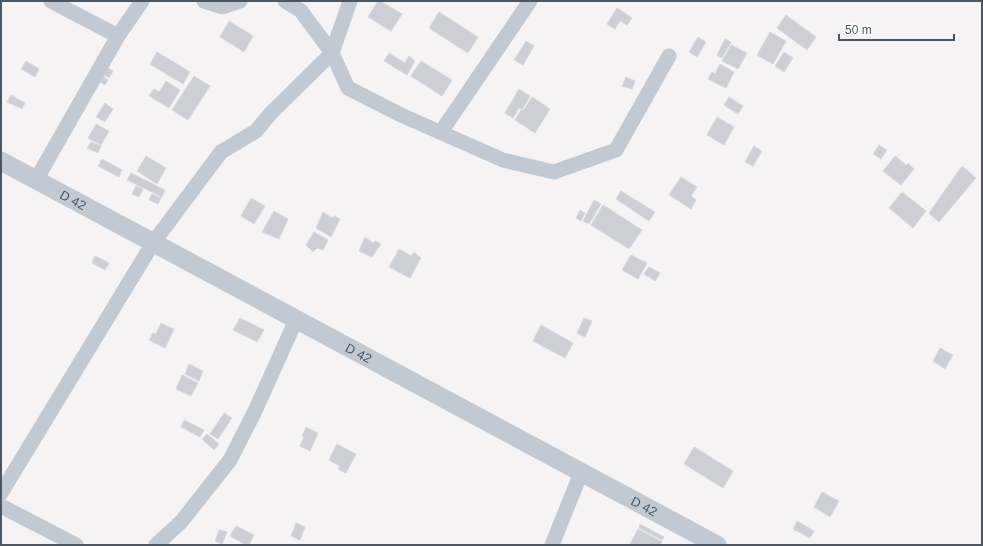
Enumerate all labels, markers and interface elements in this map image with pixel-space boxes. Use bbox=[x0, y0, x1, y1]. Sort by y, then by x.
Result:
scale bar bbox=[839, 16, 954, 42]
text: 50 m bbox=[845, 23, 872, 37]
street label: D 42 bbox=[57, 187, 89, 213]
street label: D 42 bbox=[343, 340, 374, 366]
street label: D 42 bbox=[628, 493, 660, 520]

